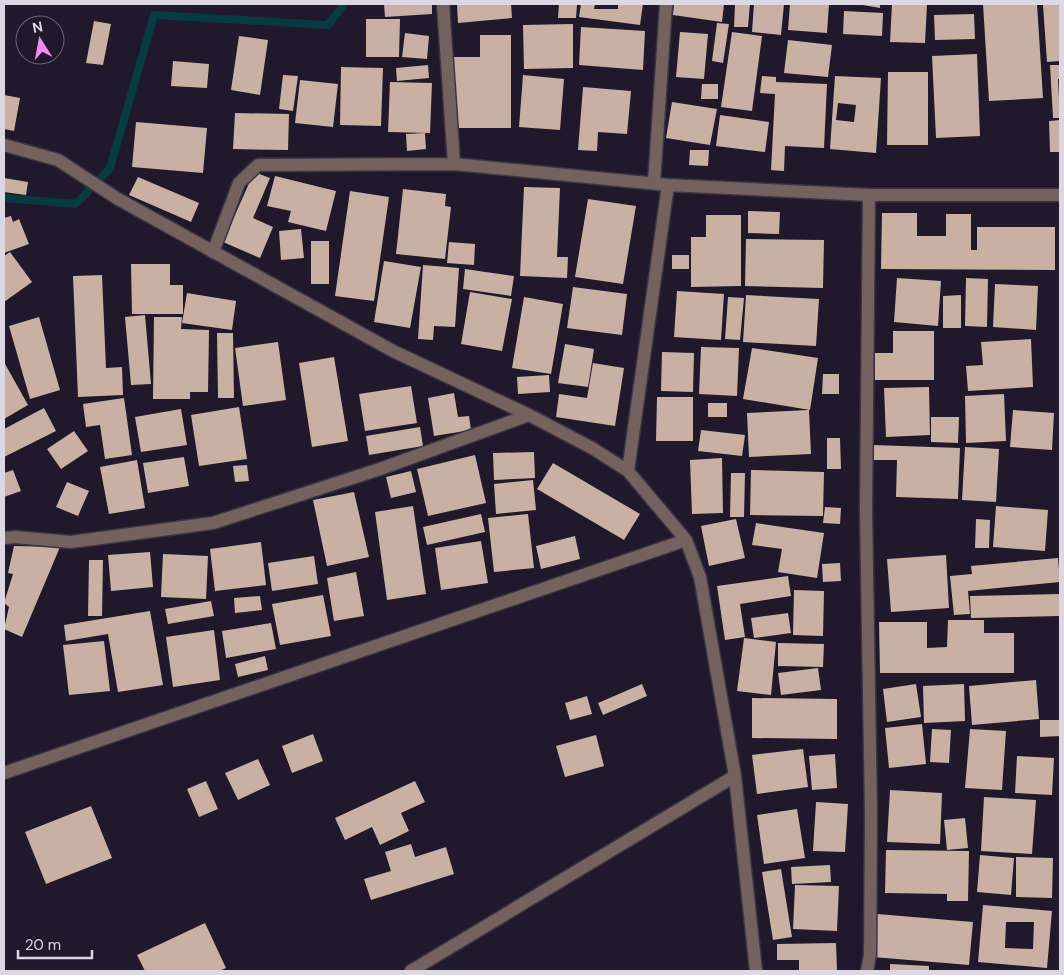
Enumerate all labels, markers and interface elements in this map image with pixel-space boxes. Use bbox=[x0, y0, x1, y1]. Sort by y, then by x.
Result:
north arrow bbox=[15, 15, 65, 65]
text: N bbox=[31, 17, 44, 37]
scale bar bbox=[18, 928, 91, 960]
text: 20 m bbox=[25, 935, 61, 955]

